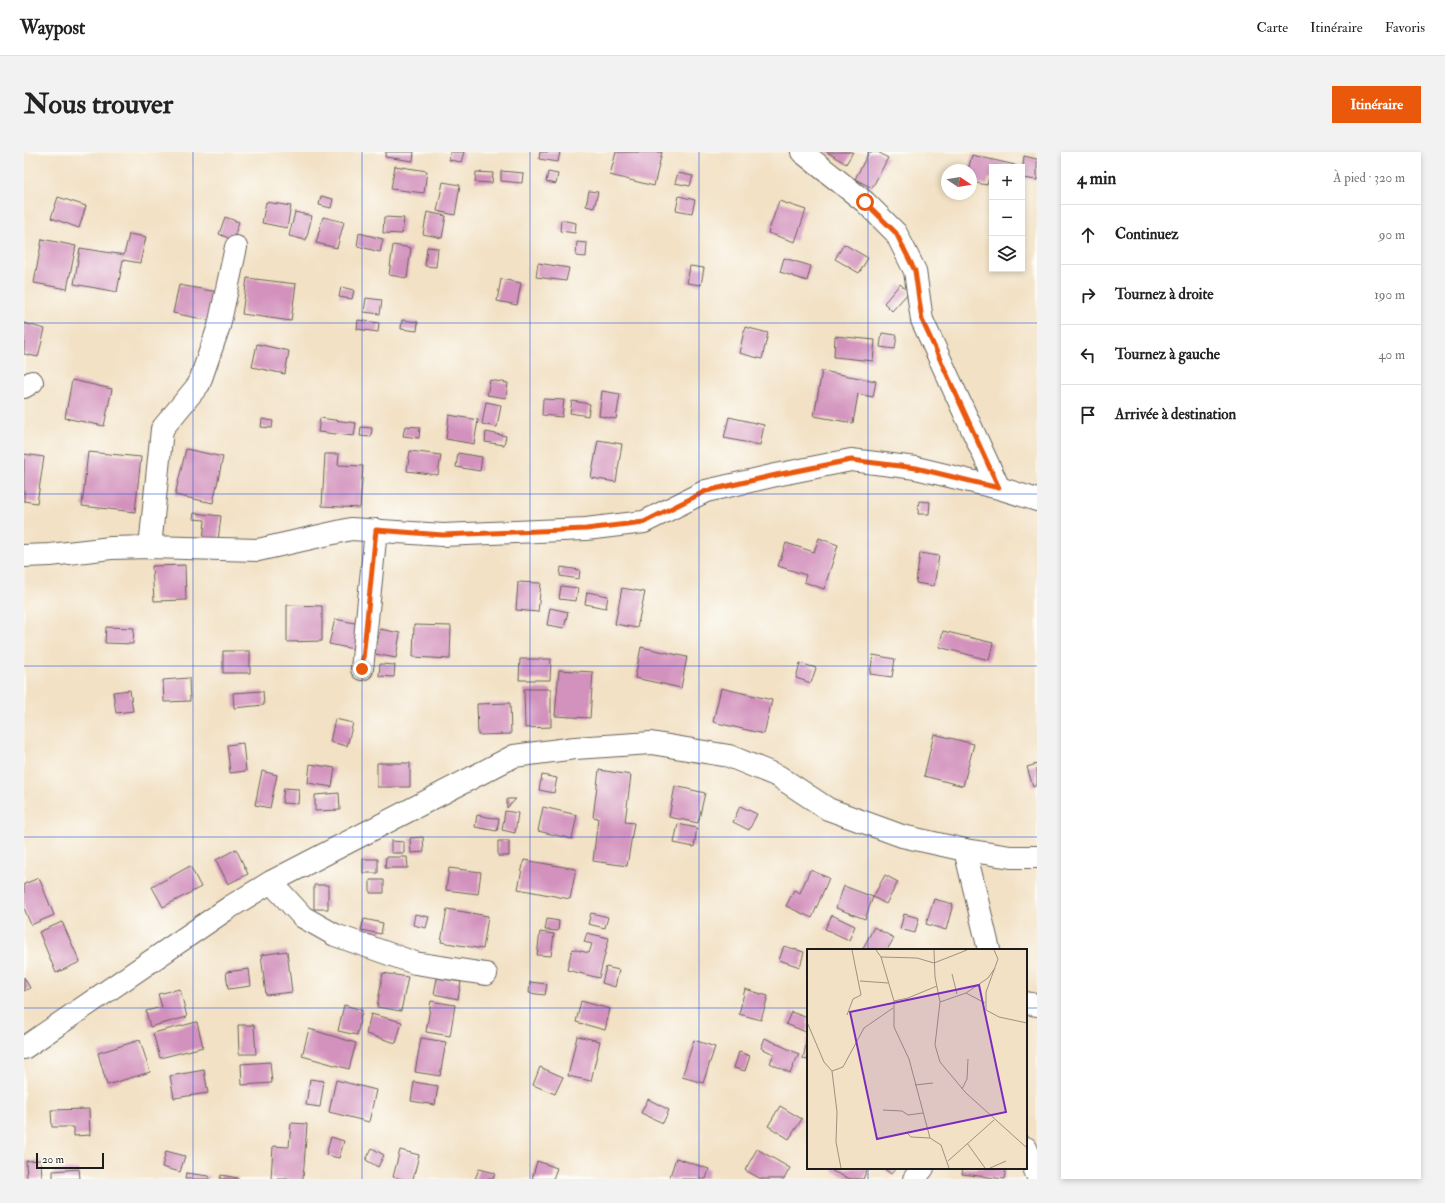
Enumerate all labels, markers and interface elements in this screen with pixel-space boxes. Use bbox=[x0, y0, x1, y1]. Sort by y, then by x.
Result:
text: Waypost bbox=[20, 16, 85, 40]
text: Carte bbox=[1257, 19, 1288, 36]
text: Itinéraire bbox=[1310, 19, 1363, 36]
text: Favoris bbox=[1385, 19, 1425, 36]
button: Itinéraire bbox=[1332, 86, 1421, 123]
text: Nous trouver bbox=[24, 87, 173, 122]
north arrow bbox=[941, 164, 977, 200]
map controls bbox=[989, 164, 1025, 272]
button: + bbox=[989, 164, 1025, 200]
text: 4 min bbox=[1077, 168, 1116, 189]
text: À pied · 320 m bbox=[1333, 170, 1405, 186]
route start bbox=[856, 193, 874, 211]
button: − bbox=[989, 200, 1025, 236]
icon: ahead bbox=[1077, 224, 1099, 246]
text: Continuez bbox=[1115, 225, 1179, 244]
text: 90 m bbox=[1379, 227, 1405, 243]
button: layers bbox=[989, 236, 1025, 272]
icon: right bbox=[1077, 284, 1099, 306]
text: Tournez à droite bbox=[1115, 285, 1214, 304]
text: 190 m bbox=[1374, 287, 1405, 303]
icon: left bbox=[1077, 344, 1099, 366]
text: Tournez à gauche bbox=[1115, 345, 1220, 364]
text: 40 m bbox=[1379, 347, 1405, 363]
icon: arrive bbox=[1077, 404, 1099, 426]
text: Arrivée à destination bbox=[1115, 405, 1236, 424]
route end bbox=[353, 660, 371, 678]
inset map bbox=[807, 949, 1027, 1169]
scale bar bbox=[36, 1151, 104, 1170]
text: 20 m bbox=[42, 1153, 64, 1166]

